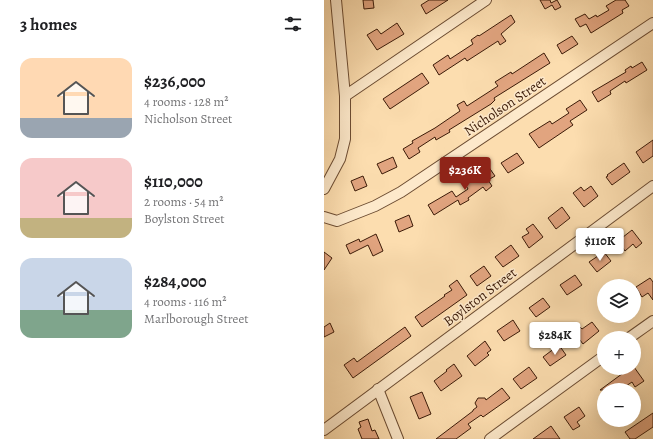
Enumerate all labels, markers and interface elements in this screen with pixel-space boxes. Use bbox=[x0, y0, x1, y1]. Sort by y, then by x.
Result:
text: 3 homes bbox=[20, 13, 77, 36]
icon: filters bbox=[282, 13, 304, 35]
text: $236,000 bbox=[144, 70, 206, 93]
street label: Nicholson Street bbox=[460, 71, 550, 140]
icon: home bbox=[52, 74, 100, 122]
text: 4 rooms · 128 m² bbox=[144, 93, 229, 110]
text: Nicholson Street bbox=[144, 110, 232, 127]
pin: $236K bbox=[437, 157, 493, 191]
text: $236K bbox=[449, 161, 481, 178]
text: $110,000 bbox=[144, 170, 203, 193]
icon: home bbox=[52, 174, 100, 222]
text: 2 rooms · 54 m² bbox=[144, 193, 223, 210]
text: Boylston Street bbox=[144, 210, 225, 227]
pin: $110K bbox=[572, 228, 628, 262]
text: $110K bbox=[585, 232, 615, 249]
street label: Boylston Street bbox=[440, 263, 521, 331]
text: $284,000 bbox=[144, 270, 207, 293]
icon: home bbox=[52, 274, 100, 322]
map controls bbox=[597, 279, 641, 427]
button: layers bbox=[597, 279, 641, 323]
text: 4 rooms · 116 m² bbox=[144, 293, 227, 310]
text: Marlborough Street bbox=[144, 310, 249, 327]
pin: $284K bbox=[527, 322, 583, 356]
text: $284K bbox=[538, 326, 572, 343]
button: + bbox=[597, 331, 641, 375]
button: − bbox=[597, 383, 641, 427]

